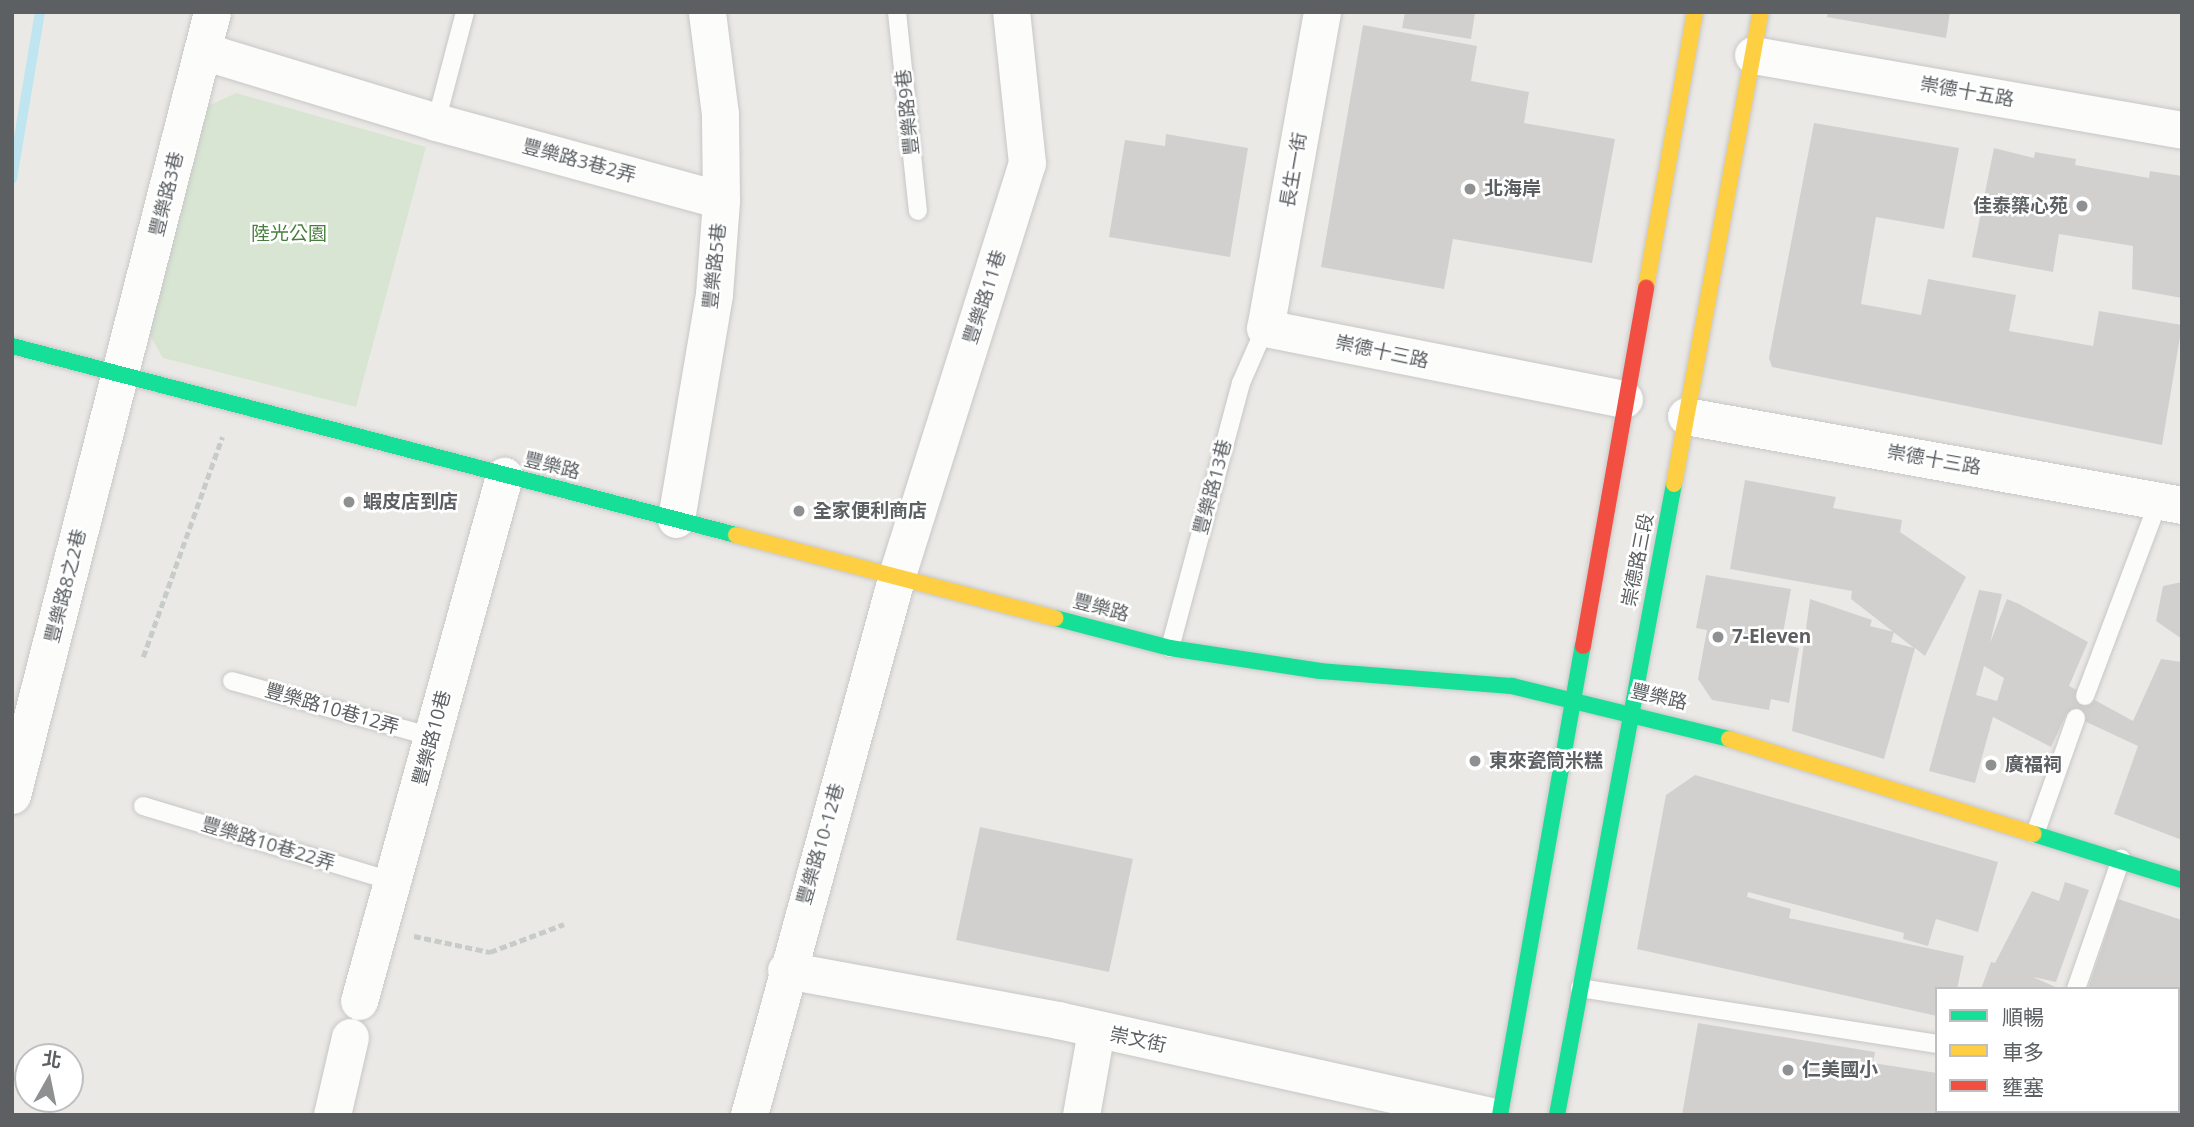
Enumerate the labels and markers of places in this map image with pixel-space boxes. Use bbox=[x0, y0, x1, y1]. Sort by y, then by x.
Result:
place label: 北海岸 bbox=[1484, 178, 1541, 200]
marker: 北海岸 bbox=[1462, 181, 1478, 197]
place label: 佳泰築心苑 bbox=[1973, 195, 2068, 217]
marker: 佳泰築心苑 bbox=[2074, 198, 2090, 214]
place label: 蝦皮店到店 bbox=[363, 491, 458, 513]
marker: 蝦皮店到店 bbox=[341, 494, 357, 510]
place label: 全家便利商店 bbox=[813, 500, 927, 522]
marker: 全家便利商店 bbox=[791, 503, 807, 519]
place label: 7-Eleven bbox=[1732, 626, 1811, 648]
marker: 7-Eleven bbox=[1710, 629, 1726, 645]
place label: 東來瓷筒米糕 bbox=[1489, 750, 1603, 772]
marker: 東來瓷筒米糕 bbox=[1467, 753, 1483, 769]
place label: 廣福祠 bbox=[2005, 754, 2062, 776]
marker: 廣福祠 bbox=[1983, 757, 1999, 773]
place label: 仁美國小 bbox=[1802, 1059, 1878, 1081]
marker: 仁美國小 bbox=[1780, 1062, 1796, 1078]

